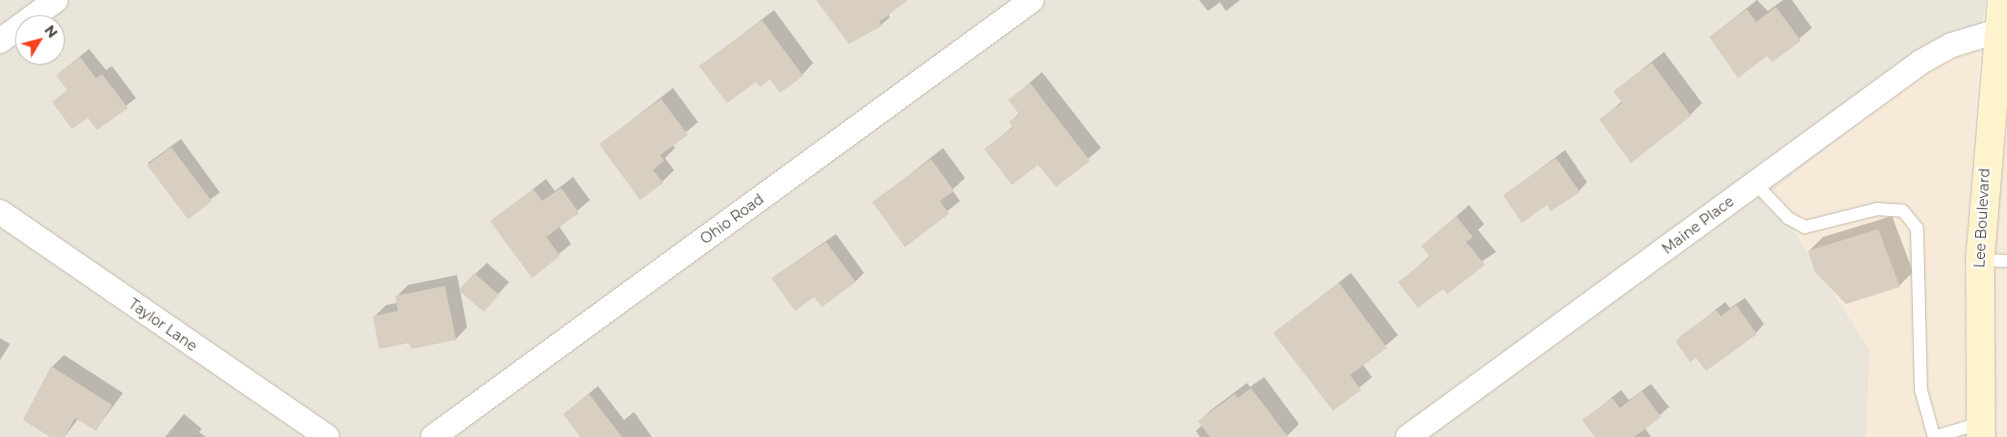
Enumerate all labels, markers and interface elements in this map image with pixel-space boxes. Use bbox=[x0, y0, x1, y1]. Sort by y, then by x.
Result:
north arrow bbox=[15, 15, 65, 65]
text: N bbox=[41, 22, 62, 42]
street label: Lee Boulevard bbox=[1971, 168, 1993, 268]
street label: Ohio Road bbox=[697, 190, 767, 248]
street label: Maine Place bbox=[1659, 193, 1737, 257]
street label: Taylor Lane bbox=[126, 295, 200, 355]

